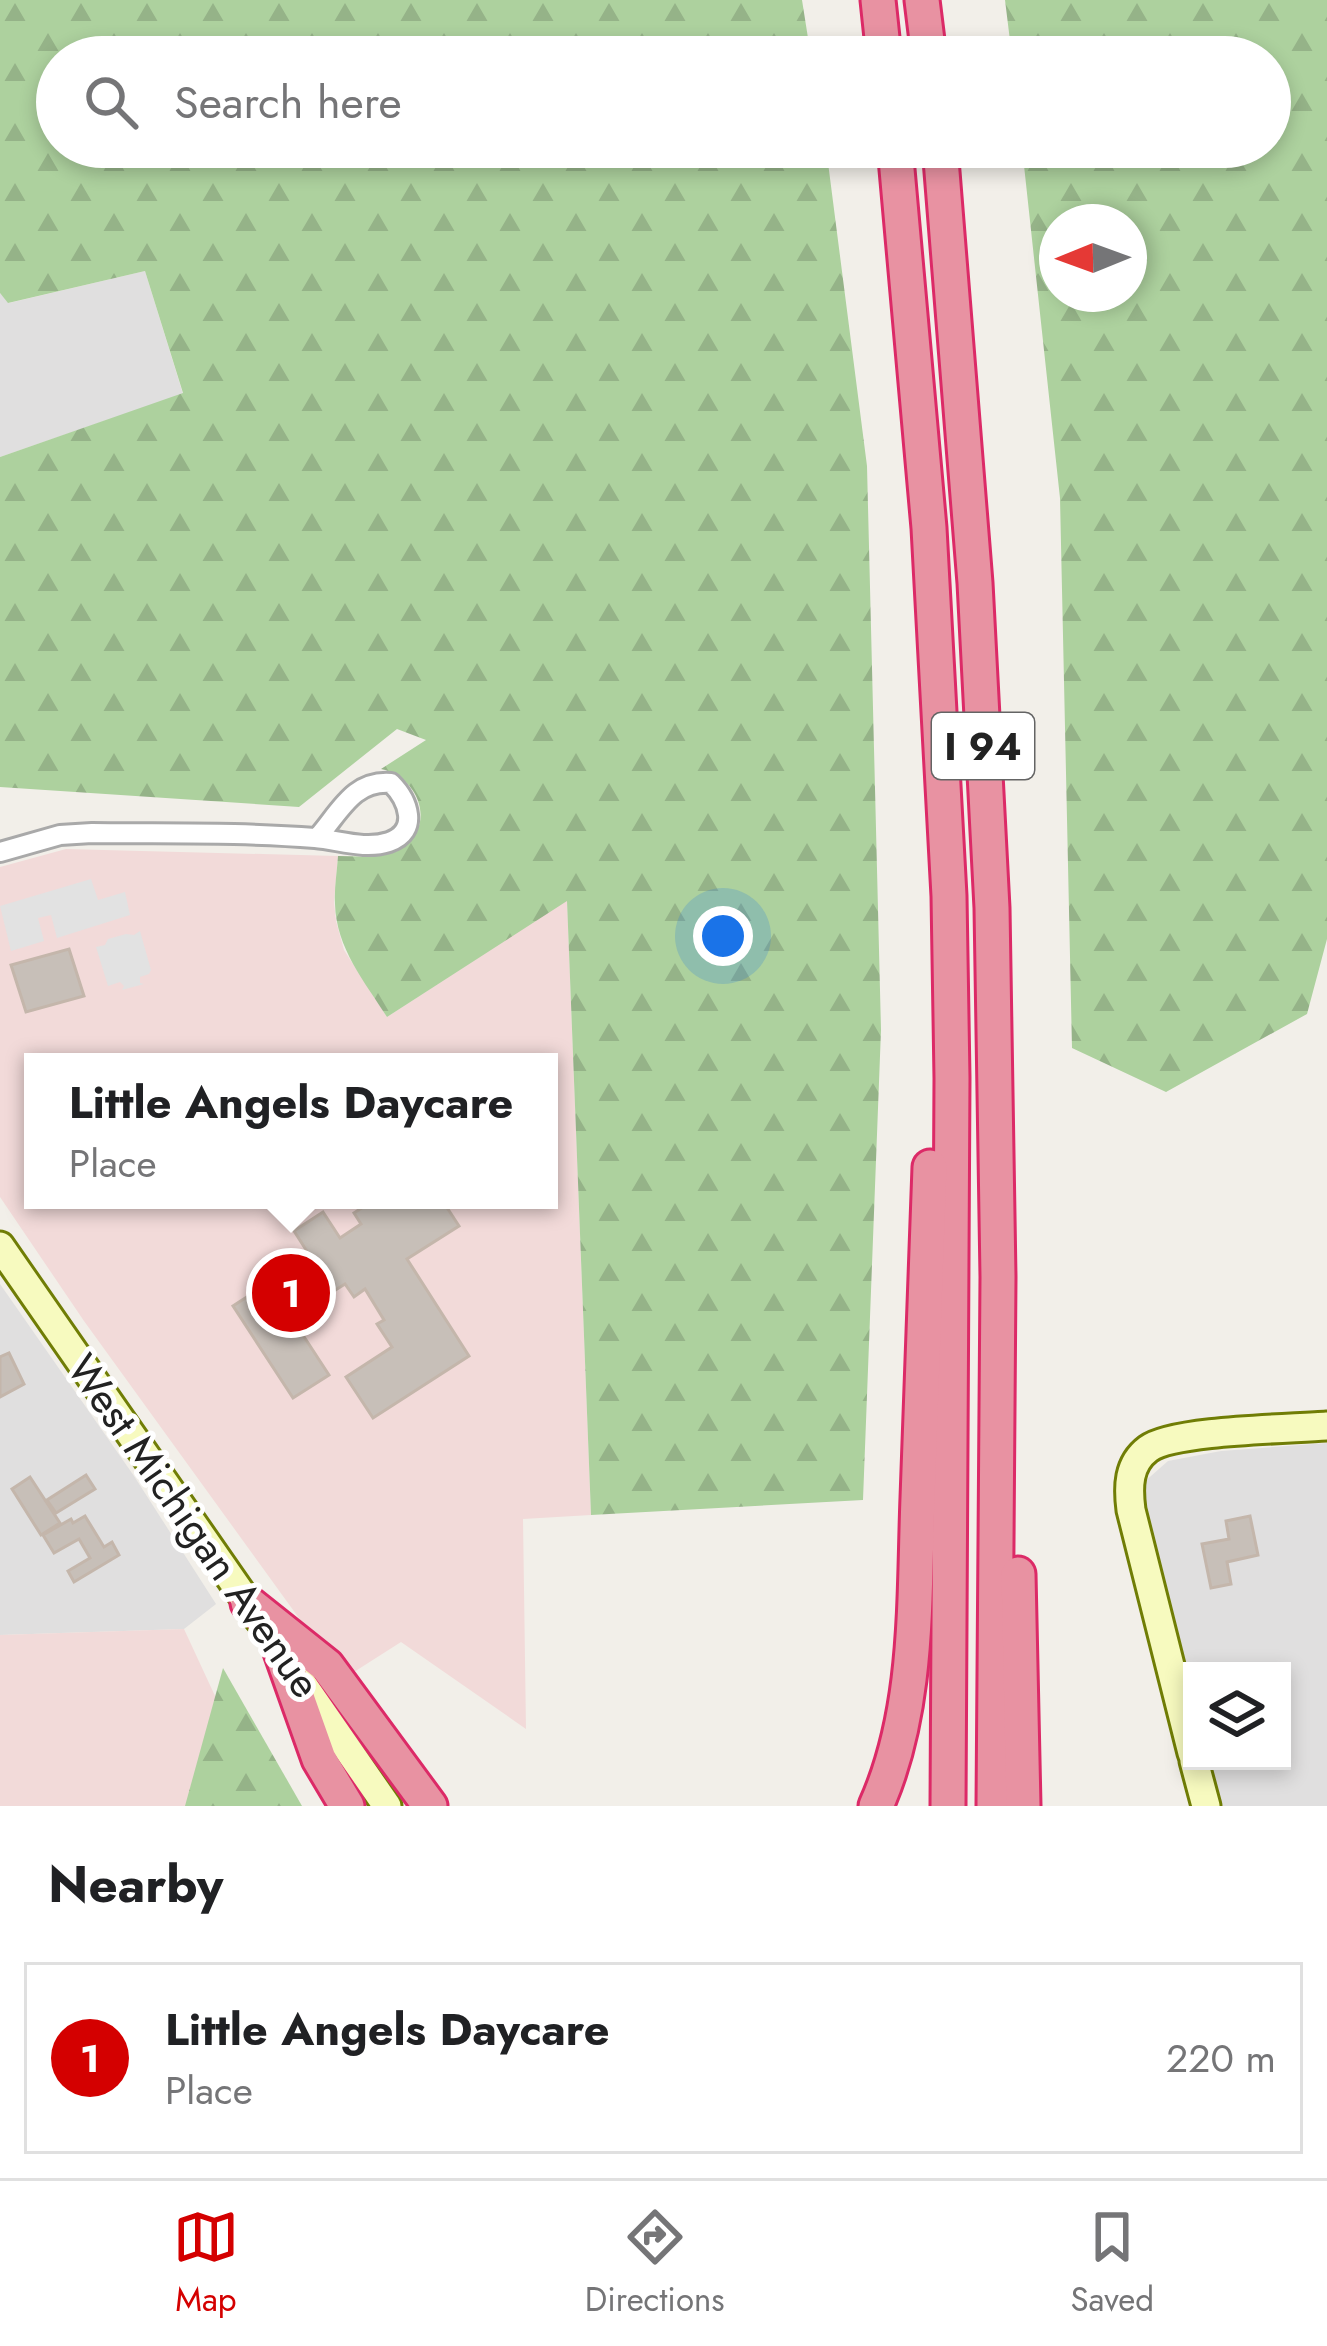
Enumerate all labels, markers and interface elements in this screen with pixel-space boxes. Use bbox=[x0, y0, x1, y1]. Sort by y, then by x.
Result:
search box bbox=[36, 36, 1291, 168]
icon: search bbox=[78, 69, 144, 135]
text: Search here bbox=[174, 70, 402, 135]
north arrow bbox=[1039, 204, 1147, 312]
road number: I 94 bbox=[932, 713, 1034, 779]
your location bbox=[693, 906, 753, 966]
popup bbox=[24, 1053, 558, 1209]
text: Little Angels Daycare bbox=[69, 1070, 513, 1135]
text: Place bbox=[69, 1135, 157, 1192]
pin: 1 bbox=[252, 1248, 330, 1338]
street label: West Michigan Avenue bbox=[52, 1342, 336, 1710]
map controls bbox=[1183, 1662, 1291, 1770]
button: layers bbox=[1183, 1662, 1291, 1770]
text: Nearby bbox=[48, 1847, 223, 1921]
text: Little Angels Daycare bbox=[165, 1997, 609, 2062]
text: 1 bbox=[80, 2030, 100, 2087]
text: 220 m bbox=[1166, 2030, 1276, 2087]
text: Place bbox=[165, 2062, 253, 2119]
tab: Map bbox=[173, 2204, 239, 2323]
tab: Directions bbox=[585, 2204, 725, 2323]
tab: Saved bbox=[1070, 2204, 1154, 2323]

